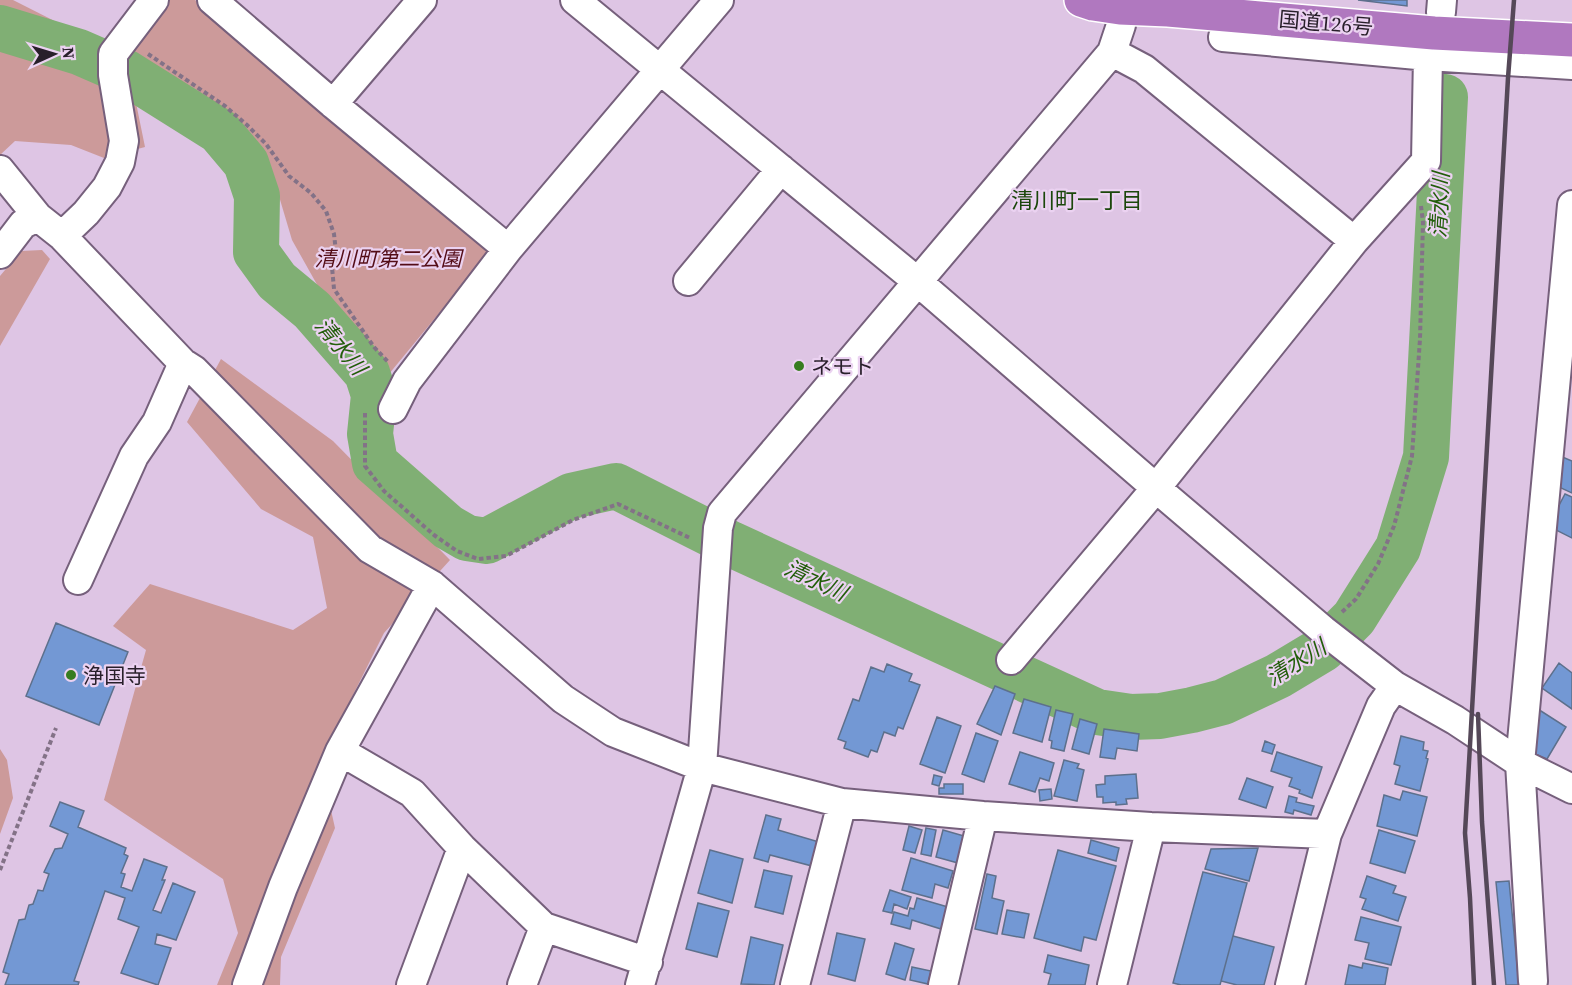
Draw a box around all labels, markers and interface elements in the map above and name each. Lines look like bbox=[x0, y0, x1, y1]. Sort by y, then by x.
street label: 国道126号 bbox=[1278, 4, 1374, 42]
north arrow bbox=[24, 24, 84, 84]
text: N bbox=[58, 46, 80, 60]
water label: 清水川 bbox=[1422, 169, 1456, 239]
district label: 清川町一丁目 bbox=[1011, 185, 1143, 215]
park label: 清川町第二公園 bbox=[315, 244, 464, 273]
water label: 清水川 bbox=[309, 311, 375, 383]
place label: ネモト bbox=[811, 352, 874, 381]
marker: ネモト bbox=[792, 359, 806, 373]
water label: 清水川 bbox=[780, 552, 854, 608]
water label: 清水川 bbox=[1260, 631, 1334, 692]
place label: 浄国寺 bbox=[83, 661, 146, 690]
marker: 浄国寺 bbox=[64, 668, 78, 682]

